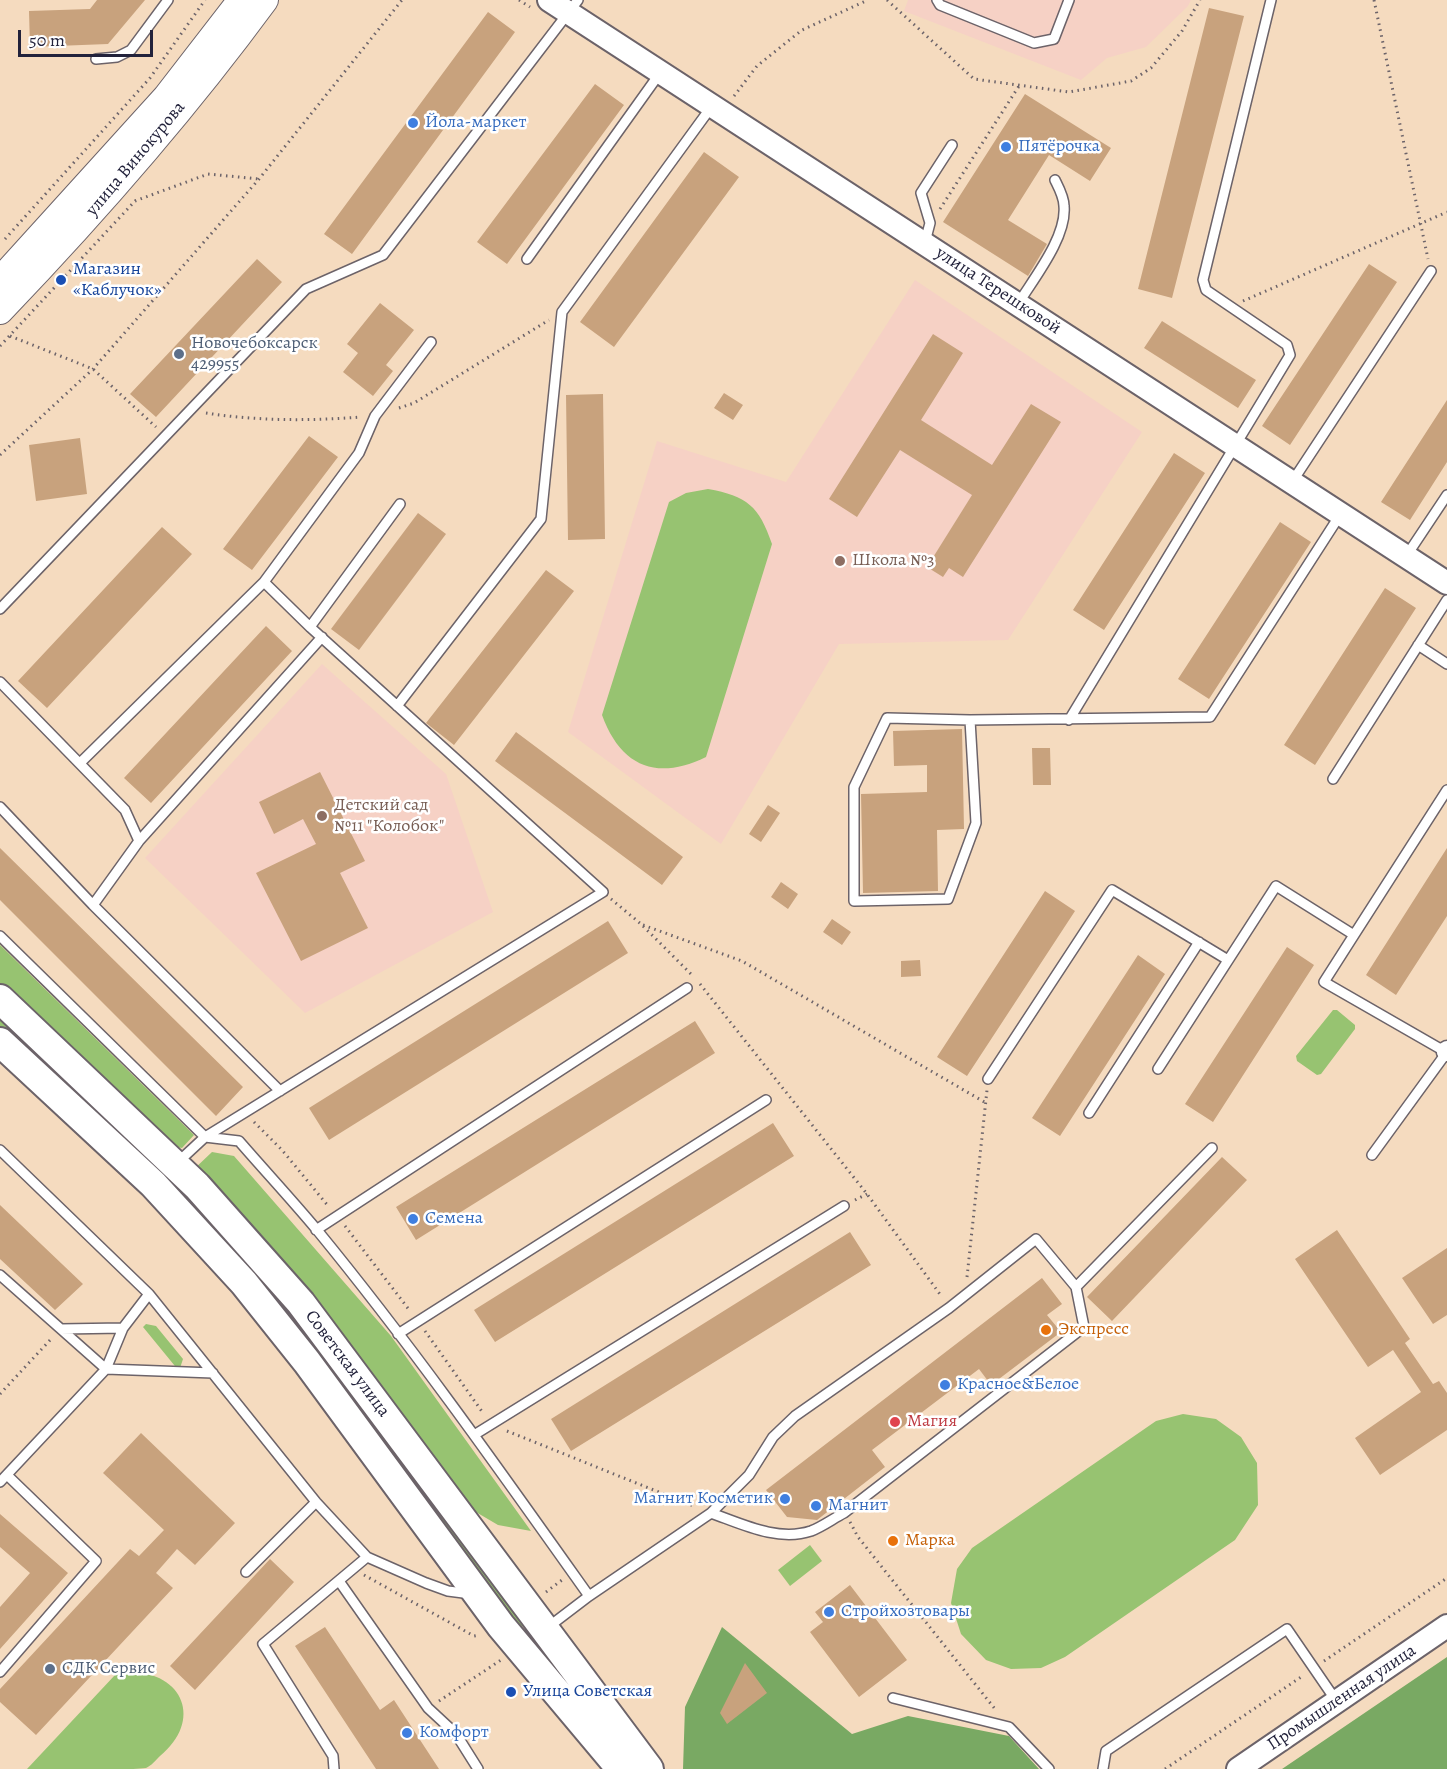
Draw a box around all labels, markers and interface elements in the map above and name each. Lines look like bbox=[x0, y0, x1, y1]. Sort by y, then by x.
scale bar bbox=[21, 18, 156, 56]
text: 50 m bbox=[29, 28, 65, 52]
street label: улица Винокурова bbox=[82, 97, 190, 221]
place label: Йола-маркет bbox=[425, 112, 526, 134]
marker: Йола-маркет bbox=[406, 116, 420, 130]
place label: Пятёрочка bbox=[1018, 136, 1100, 158]
marker: Пятёрочка bbox=[999, 140, 1013, 154]
street label: улица Терешковой bbox=[931, 242, 1065, 340]
place label: Магазин «Каблучок» bbox=[73, 259, 162, 302]
marker: Магазин «Каблучок» bbox=[54, 273, 68, 287]
place label: Новочебоксарск 429955 bbox=[191, 333, 318, 376]
marker: Новочебоксарск 429955 bbox=[172, 347, 186, 361]
place label: Школа №3 bbox=[852, 550, 935, 572]
marker: Школа №3 bbox=[833, 554, 847, 568]
place label: Детский сад №11 "Колобок" bbox=[334, 795, 444, 838]
marker: Детский сад №11 "Колобок" bbox=[315, 809, 329, 823]
place label: Семена bbox=[425, 1208, 483, 1230]
marker: Семена bbox=[406, 1212, 420, 1226]
street label: Советская улица bbox=[300, 1306, 394, 1422]
place label: Экспресс bbox=[1058, 1319, 1129, 1341]
marker: Экспресс bbox=[1039, 1323, 1053, 1337]
place label: Красное&Белое bbox=[957, 1374, 1079, 1396]
marker: Красное&Белое bbox=[938, 1378, 952, 1392]
place label: Магия bbox=[907, 1411, 957, 1433]
marker: Магия bbox=[888, 1415, 902, 1429]
place label: Магнит Косметик bbox=[634, 1488, 773, 1510]
marker: Магнит Косметик bbox=[778, 1492, 792, 1506]
place label: Магнит bbox=[828, 1495, 888, 1517]
marker: Магнит bbox=[809, 1499, 823, 1513]
place label: Марка bbox=[905, 1530, 955, 1552]
marker: Марка bbox=[886, 1534, 900, 1548]
place label: Стройхозтовары bbox=[841, 1601, 970, 1623]
marker: Стройхозтовары bbox=[822, 1605, 836, 1619]
street label: Промышленная улица bbox=[1264, 1640, 1420, 1756]
place label: СДК Сервис bbox=[62, 1658, 155, 1680]
marker: СДК Сервис bbox=[43, 1662, 57, 1676]
place label: Улица Советская bbox=[523, 1681, 652, 1703]
marker: Улица Советская bbox=[504, 1685, 518, 1699]
place label: Комфорт bbox=[419, 1722, 489, 1744]
marker: Комфорт bbox=[400, 1726, 414, 1740]

